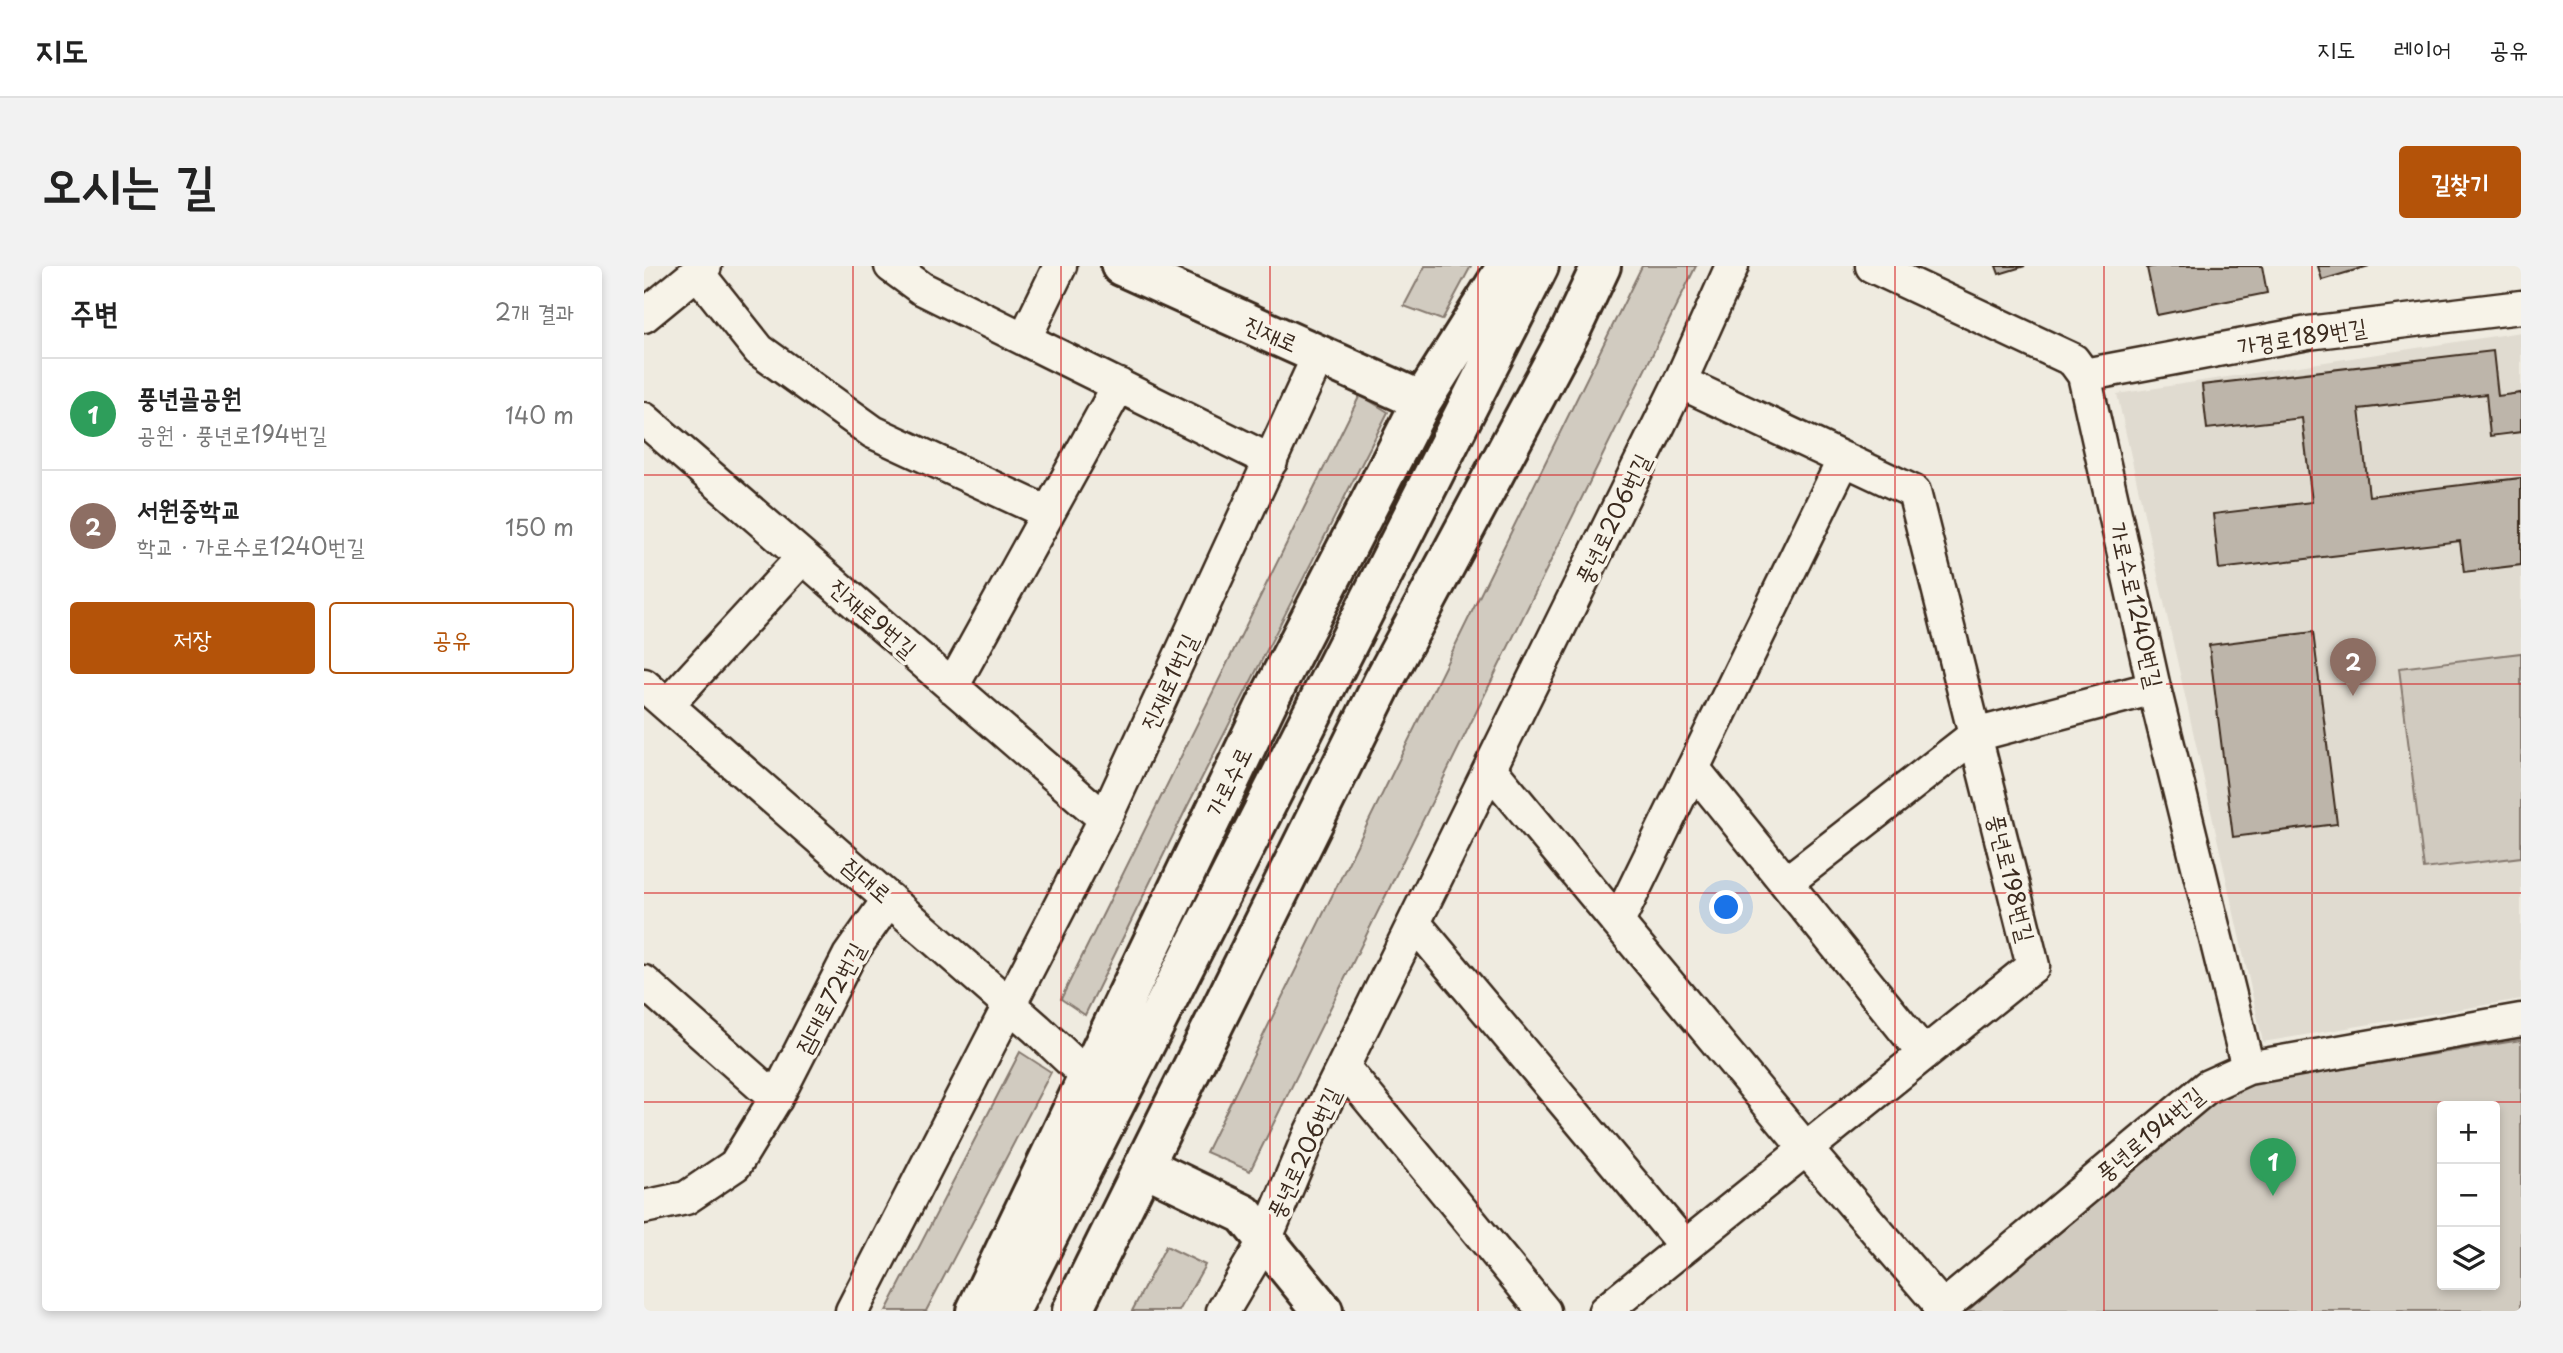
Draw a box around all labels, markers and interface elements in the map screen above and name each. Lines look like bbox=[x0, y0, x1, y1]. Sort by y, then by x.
text: 지도 bbox=[35, 23, 88, 73]
text: 지도 bbox=[2317, 30, 2355, 66]
text: 레이어 bbox=[2393, 30, 2451, 66]
text: 공유 bbox=[2489, 30, 2528, 66]
text: 오시는 길 bbox=[42, 145, 215, 219]
button: 길찾기 bbox=[2399, 146, 2521, 218]
text: 주변 bbox=[70, 289, 118, 334]
text: 2개 결과 bbox=[495, 294, 574, 329]
street label: 진재로 bbox=[1239, 305, 1304, 360]
street label: 가경로189번길 bbox=[2235, 308, 2369, 363]
text: 풍년골공원 bbox=[137, 377, 242, 416]
text: 1 bbox=[88, 397, 99, 432]
text: 140 m bbox=[505, 397, 574, 432]
text: 공원 · 풍년로194번길 bbox=[137, 416, 327, 451]
street label: 풍년로206번길 bbox=[1565, 447, 1658, 590]
text: 서원중학교 bbox=[137, 489, 242, 528]
text: 2 bbox=[85, 509, 101, 544]
text: 150 m bbox=[505, 509, 574, 544]
street label: 가로수로1240번길 bbox=[2101, 518, 2174, 691]
text: 학교 · 가로수로1240번길 bbox=[137, 528, 365, 563]
street label: 진재로9번길 bbox=[823, 569, 925, 665]
button: 저장 bbox=[70, 602, 315, 674]
button: 공유 bbox=[329, 602, 574, 674]
street label: 진재로1번길 bbox=[1130, 627, 1205, 735]
pin: 2 bbox=[2330, 638, 2376, 696]
street label: 가로수로 bbox=[1196, 740, 1260, 822]
street label: 풍년로198번길 bbox=[1980, 810, 2045, 945]
street label: 짐대로 bbox=[836, 847, 900, 910]
your location bbox=[1709, 890, 1743, 924]
street label: 짐대로72번길 bbox=[785, 935, 873, 1059]
street label: 풍년로194번길 bbox=[2087, 1077, 2211, 1189]
street label: 풍년로206번길 bbox=[1257, 1081, 1348, 1224]
map controls bbox=[2437, 1101, 2500, 1290]
button: + bbox=[2437, 1101, 2500, 1164]
pin: 1 bbox=[2250, 1138, 2296, 1196]
button: − bbox=[2437, 1164, 2500, 1227]
button: layers bbox=[2437, 1227, 2500, 1290]

